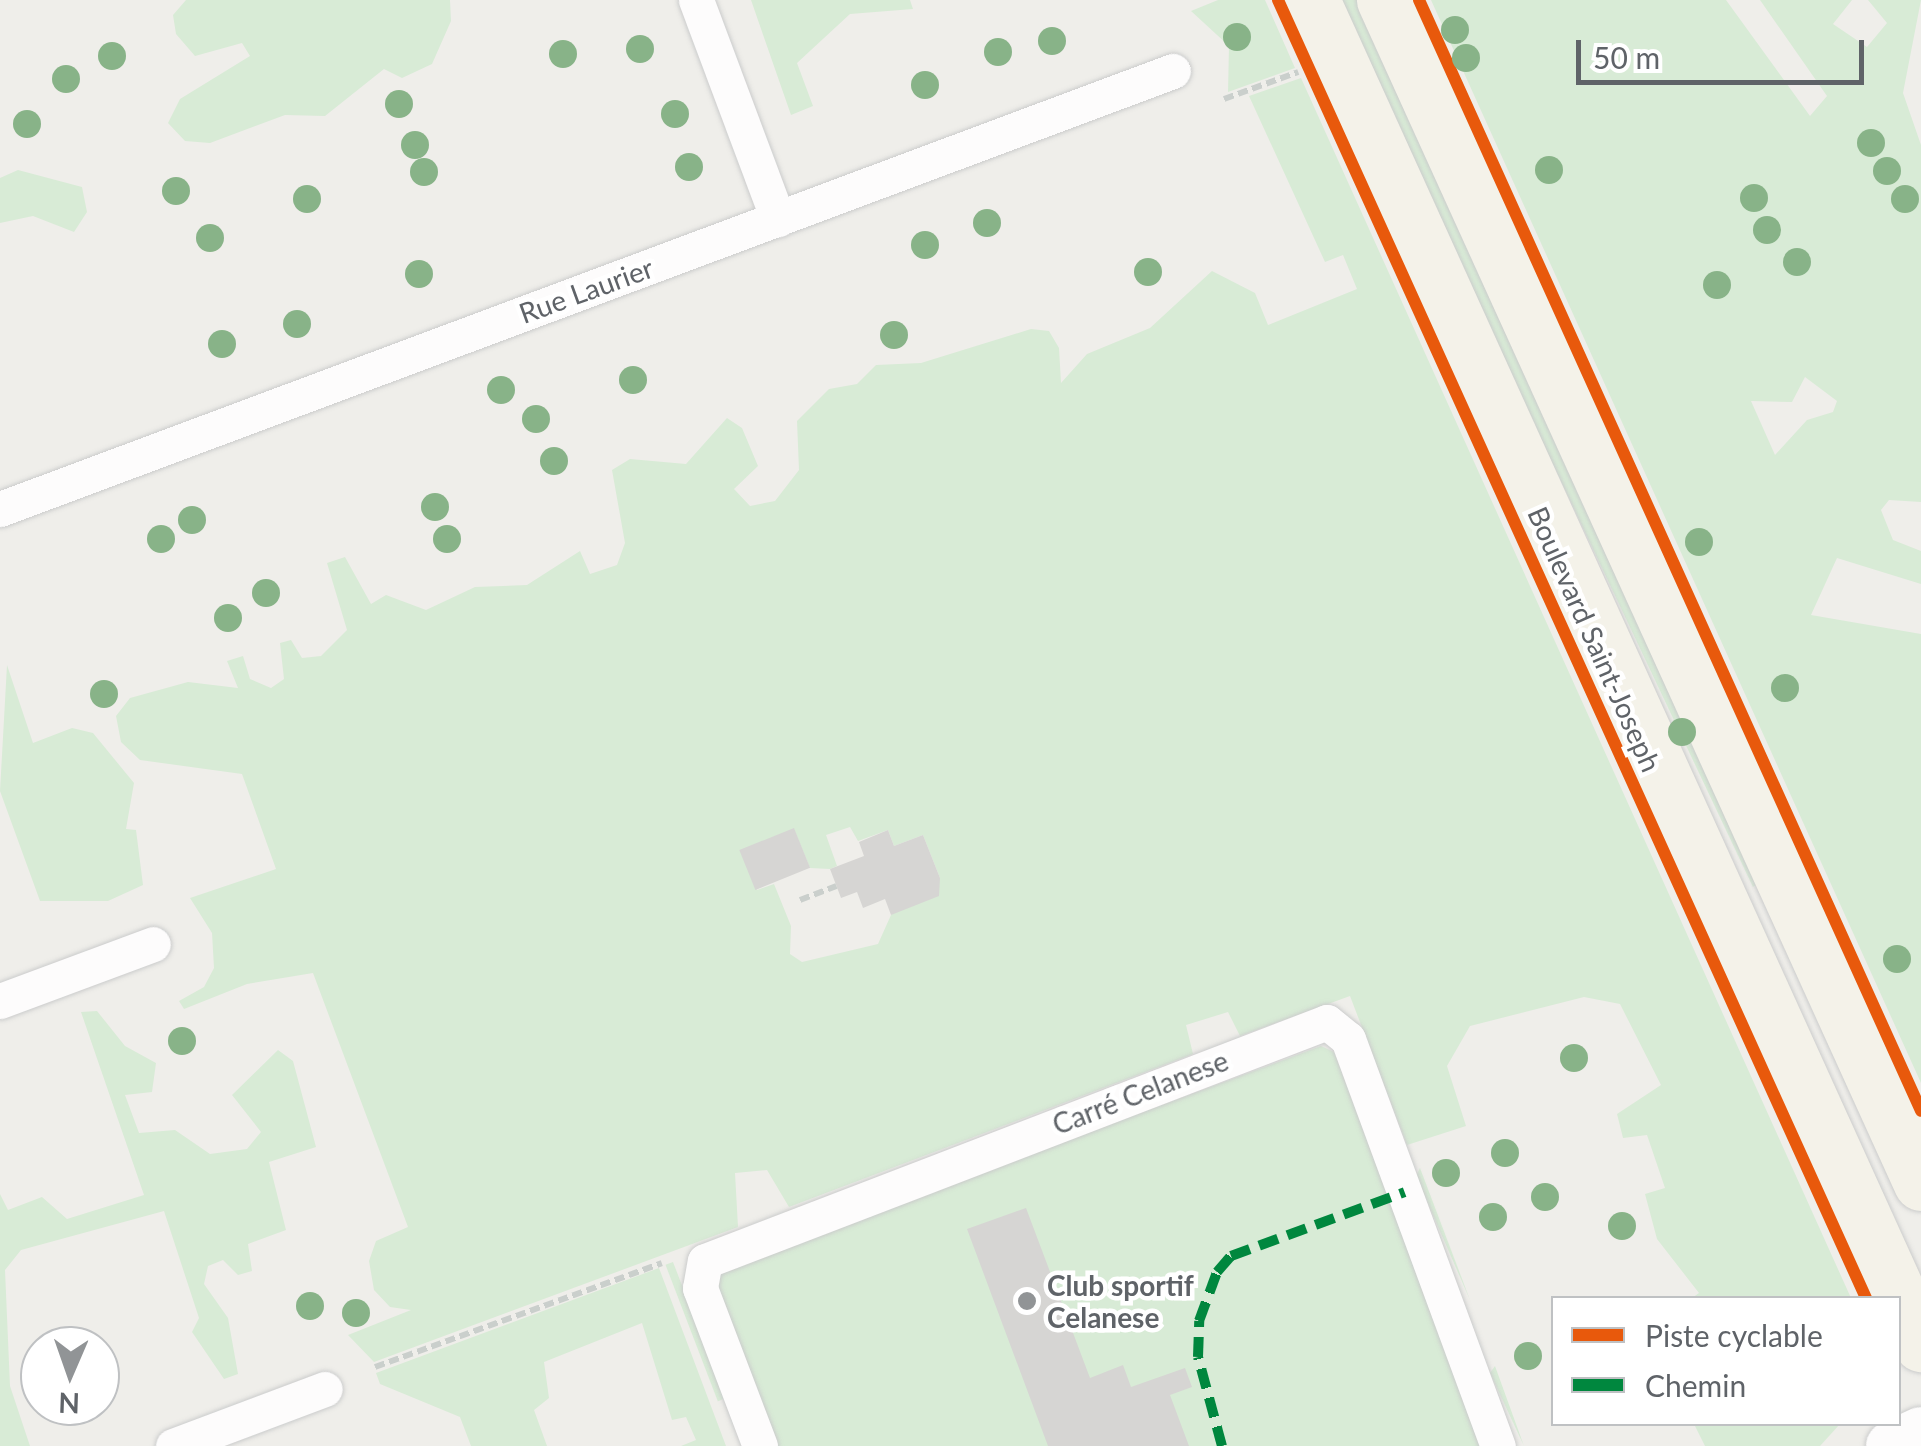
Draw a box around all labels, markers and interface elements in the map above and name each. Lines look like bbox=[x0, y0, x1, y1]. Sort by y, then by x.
scale bar bbox=[1581, 20, 1868, 82]
text: 50 m bbox=[1593, 39, 1660, 75]
street label: Rue Laurier bbox=[514, 250, 658, 330]
street label: Boulevard Saint-Joseph bbox=[1521, 501, 1669, 777]
street label: Carré Celanese bbox=[1047, 1043, 1233, 1141]
place label: Club sportif Celanese bbox=[1047, 1268, 1194, 1334]
marker: Club sportif Celanese bbox=[1016, 1290, 1038, 1312]
legend bbox=[1551, 1296, 1901, 1426]
text: Piste cyclable bbox=[1645, 1317, 1823, 1353]
north arrow bbox=[20, 1326, 120, 1426]
text: Chemin bbox=[1645, 1367, 1746, 1403]
text: N bbox=[58, 1387, 80, 1421]

